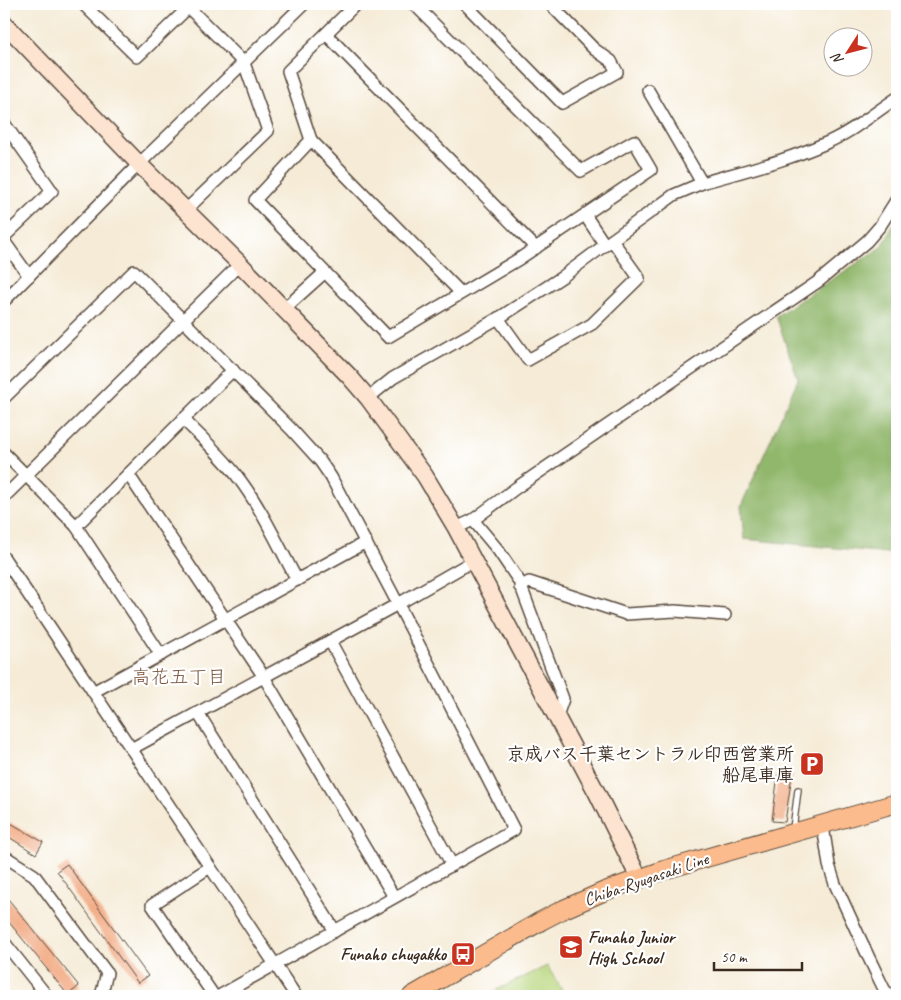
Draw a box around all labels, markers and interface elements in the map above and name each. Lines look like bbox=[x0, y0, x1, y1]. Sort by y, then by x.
north arrow bbox=[824, 28, 874, 78]
text: N bbox=[827, 49, 847, 68]
district label: 高花五丁目 bbox=[131, 665, 227, 689]
place label: 京成バス千葉セントラル印西営業所 船尾車庫 bbox=[507, 743, 794, 786]
parking icon: 京成バス千葉セントラル印西営業所 船尾車庫 bbox=[799, 751, 825, 777]
street label: Chiba-Ryugasaki Line bbox=[581, 847, 712, 911]
place label: Funaho Junior High School bbox=[588, 926, 677, 969]
school or university icon: Funaho Junior High School bbox=[558, 934, 584, 960]
scale bar bbox=[714, 940, 801, 972]
bus stop icon: Funaho chugakko bbox=[450, 941, 476, 967]
place label: Funaho chugakko bbox=[340, 943, 447, 965]
text: 50 m bbox=[721, 948, 748, 967]

